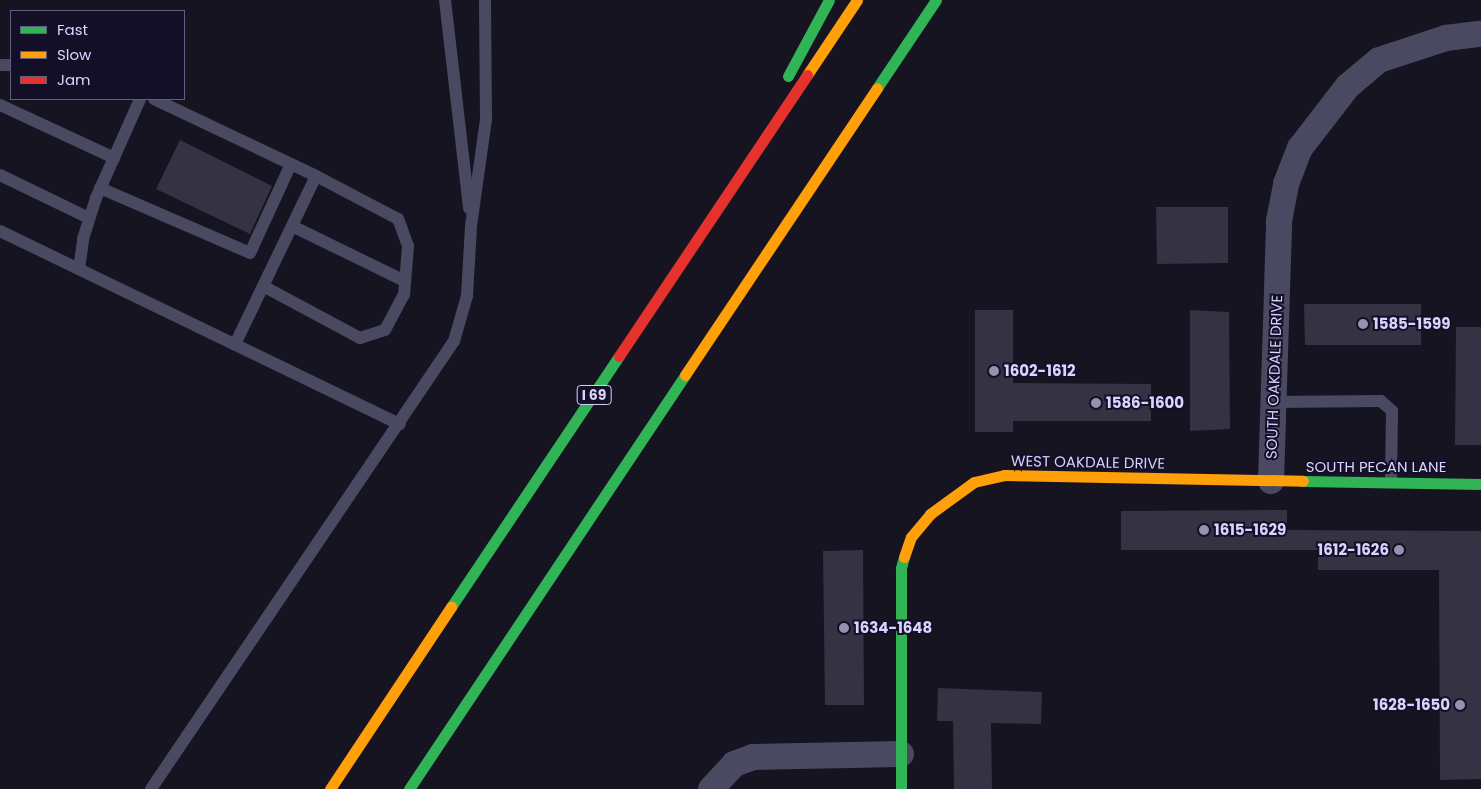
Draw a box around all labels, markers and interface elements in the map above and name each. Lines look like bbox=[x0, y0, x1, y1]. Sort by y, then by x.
legend bbox=[10, 10, 185, 100]
text: Fast bbox=[57, 19, 88, 40]
text: Slow bbox=[57, 44, 91, 65]
text: Jam bbox=[57, 69, 91, 90]
street label: SOUTH OAKDALE DRIVE bbox=[1262, 295, 1286, 459]
place label: 1585-1599 bbox=[1373, 315, 1450, 333]
marker: 1585-1599 bbox=[1357, 318, 1369, 330]
place label: 1602-1612 bbox=[1004, 362, 1076, 380]
marker: 1602-1612 bbox=[988, 365, 1000, 377]
road number: I 69 bbox=[576, 384, 612, 406]
place label: 1586-1600 bbox=[1106, 394, 1184, 412]
marker: 1586-1600 bbox=[1090, 397, 1102, 409]
street label: WEST OAKDALE DRIVE bbox=[1011, 452, 1165, 472]
street label: SOUTH PECAN LANE bbox=[1306, 458, 1446, 476]
place label: 1615-1629 bbox=[1214, 521, 1286, 539]
marker: 1615-1629 bbox=[1198, 524, 1210, 536]
place label: 1612-1626 bbox=[1318, 541, 1389, 559]
marker: 1612-1626 bbox=[1393, 544, 1405, 556]
place label: 1634-1648 bbox=[854, 619, 932, 637]
marker: 1634-1648 bbox=[838, 622, 850, 634]
place label: 1628-1650 bbox=[1373, 696, 1450, 714]
marker: 1628-1650 bbox=[1454, 699, 1466, 711]

